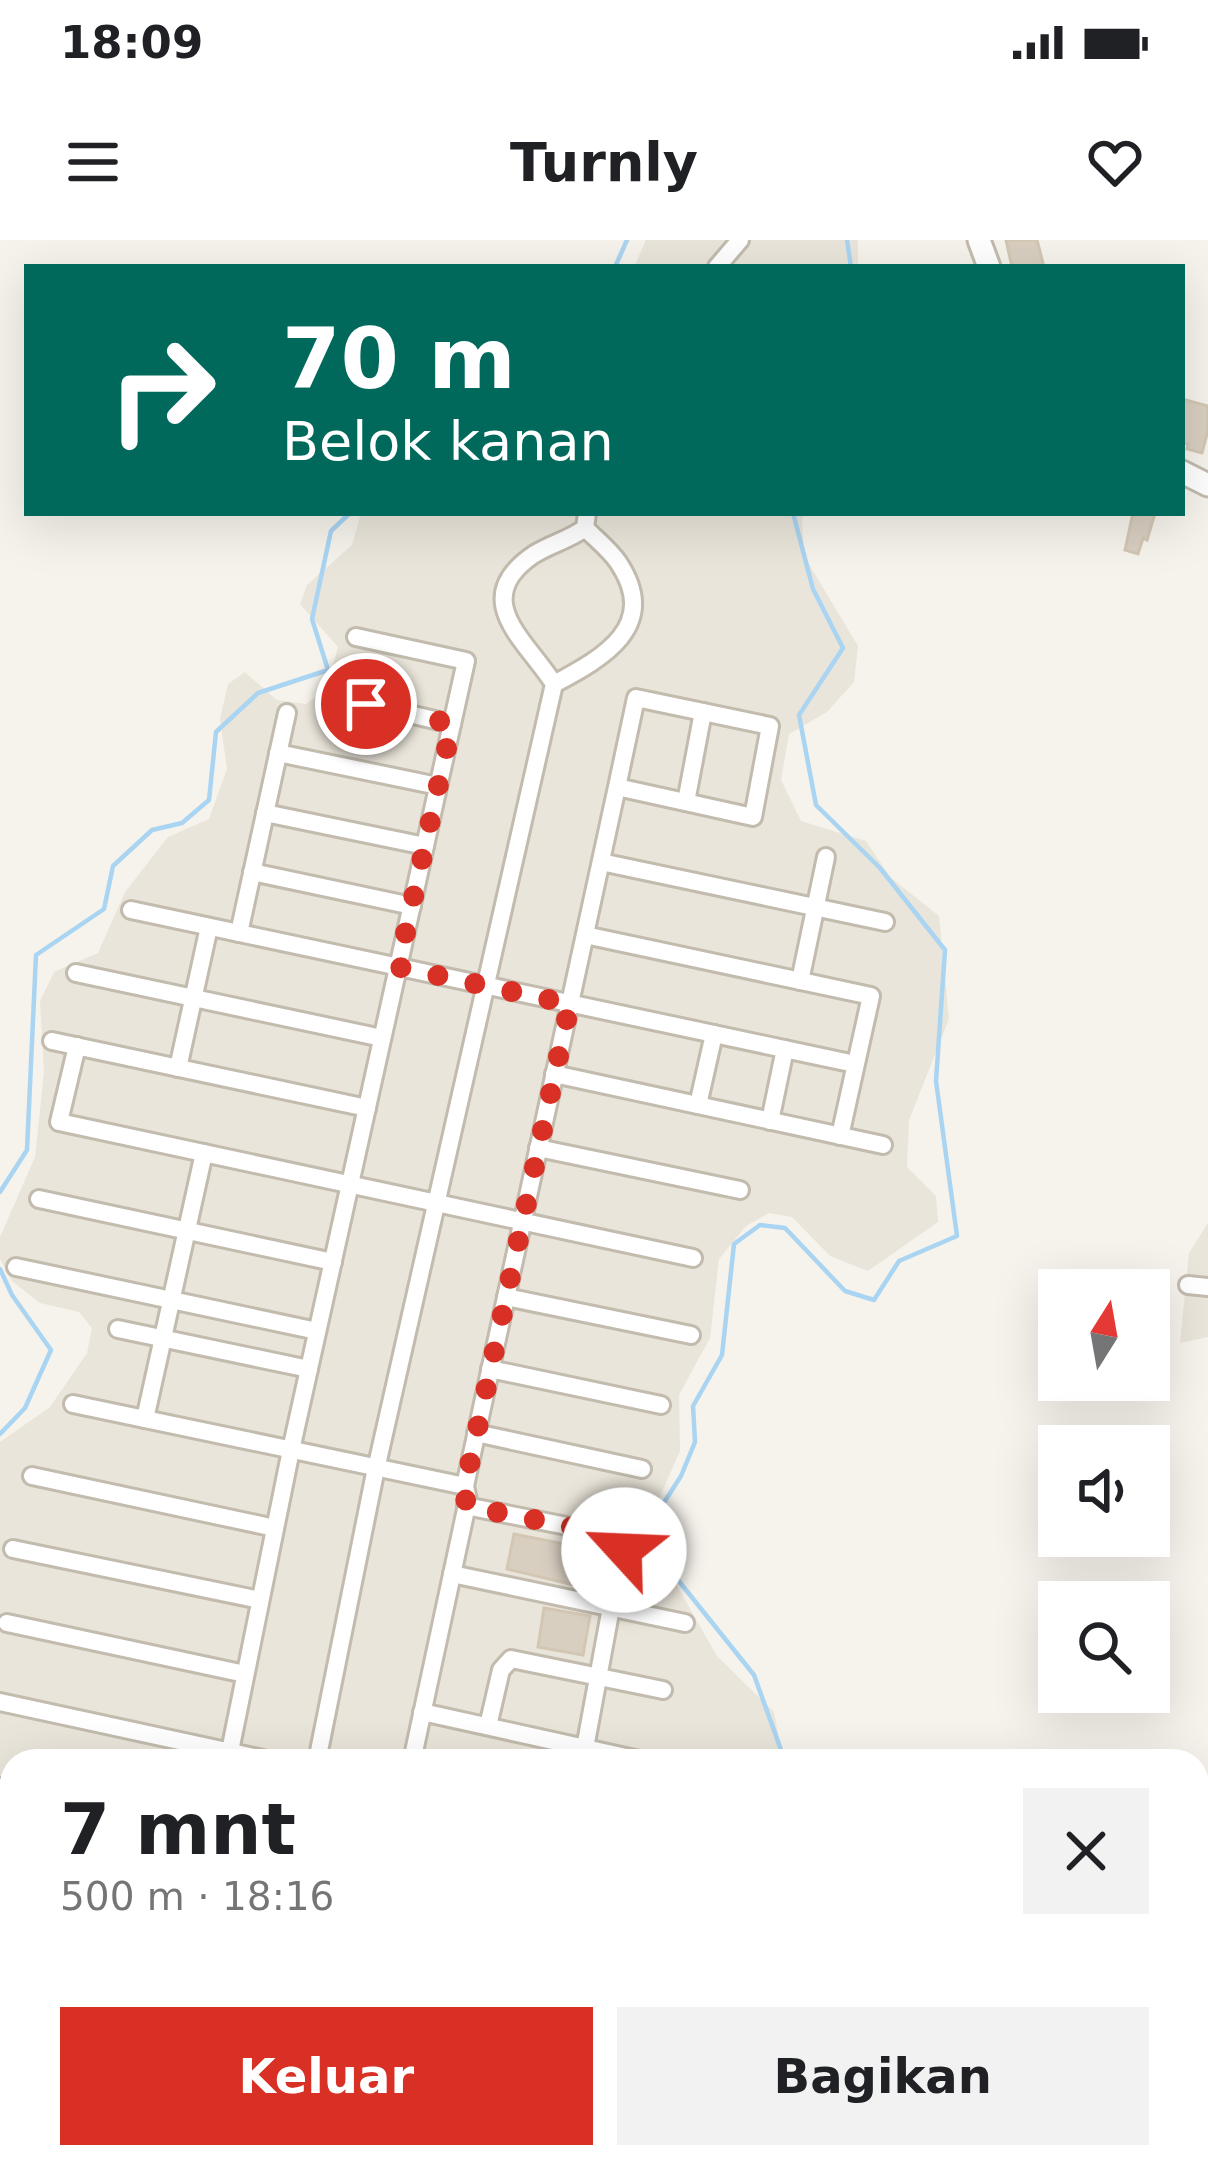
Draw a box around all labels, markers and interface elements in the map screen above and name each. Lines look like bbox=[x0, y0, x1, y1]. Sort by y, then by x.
text: 18:09 bbox=[60, 16, 203, 69]
icon: menu bbox=[60, 129, 126, 195]
icon: heart bbox=[1082, 129, 1148, 195]
text: Turnly bbox=[510, 131, 698, 194]
text: 70 m bbox=[282, 310, 516, 408]
icon: right bbox=[84, 312, 240, 468]
text: Belok kanan bbox=[282, 410, 614, 473]
pin bbox=[315, 653, 417, 755]
icon: arrive bbox=[333, 671, 399, 737]
north arrow bbox=[1038, 1269, 1170, 1401]
map controls bbox=[1038, 1269, 1170, 1713]
button: sound bbox=[1038, 1425, 1170, 1557]
position arrow bbox=[561, 1487, 687, 1613]
button: search bbox=[1038, 1581, 1170, 1713]
text: 7 mnt bbox=[60, 1787, 296, 1871]
button: close bbox=[1023, 1788, 1149, 1914]
text: 500 m · 18:16 bbox=[60, 1874, 334, 1919]
button: Keluar bbox=[60, 2007, 593, 2145]
button: Bagikan bbox=[617, 2007, 1149, 2145]

